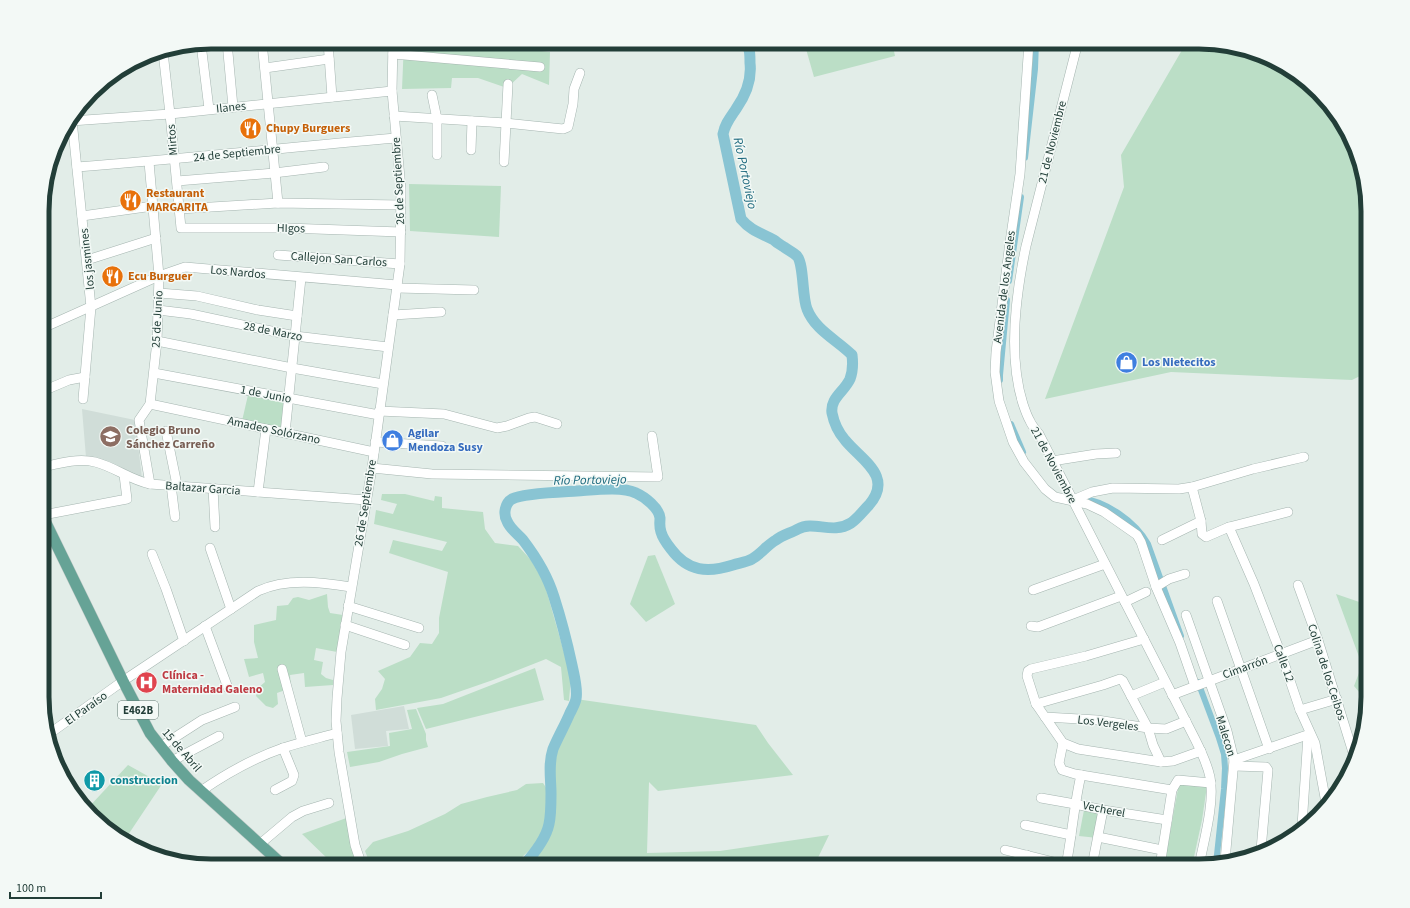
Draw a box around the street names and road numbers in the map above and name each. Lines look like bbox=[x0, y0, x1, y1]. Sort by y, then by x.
street label: Ilanes bbox=[215, 97, 247, 118]
street label: 21 de Noviembre bbox=[1034, 99, 1071, 185]
street label: Mirtos bbox=[163, 124, 182, 156]
street label: 26 de Septiembre bbox=[388, 137, 409, 225]
street label: 24 de Septiembre bbox=[193, 140, 282, 167]
street label: HIgos bbox=[277, 220, 305, 237]
street label: los jasmines bbox=[76, 228, 99, 290]
street label: Avenida de los Angeles bbox=[989, 230, 1020, 344]
street label: Callejon San Carlos bbox=[290, 248, 388, 271]
street label: Los Nardos bbox=[210, 262, 266, 283]
street label: 25 de Junio bbox=[148, 290, 167, 348]
street label: 28 de Marzo bbox=[242, 317, 304, 346]
street label: 1 de Junio bbox=[239, 381, 293, 408]
street label: Amadeo Solórzano bbox=[226, 412, 322, 449]
street label: 21 de Noviembre bbox=[1026, 424, 1081, 507]
street label: 26 de Septiembre bbox=[350, 458, 381, 548]
street label: Baltazar Garcia bbox=[165, 477, 241, 500]
street label: Colina de los Ceibos bbox=[1303, 622, 1350, 722]
street label: Calle 12 bbox=[1269, 642, 1298, 685]
street label: Cimarrón bbox=[1220, 651, 1270, 684]
street label: El Paraíso bbox=[62, 688, 111, 729]
road number: E462B bbox=[118, 701, 158, 719]
street label: Los Vergeles bbox=[1076, 711, 1139, 736]
street label: Malecon bbox=[1211, 714, 1240, 759]
street label: 15 de Abril bbox=[158, 725, 205, 776]
street label: Vecherel bbox=[1081, 797, 1127, 822]

